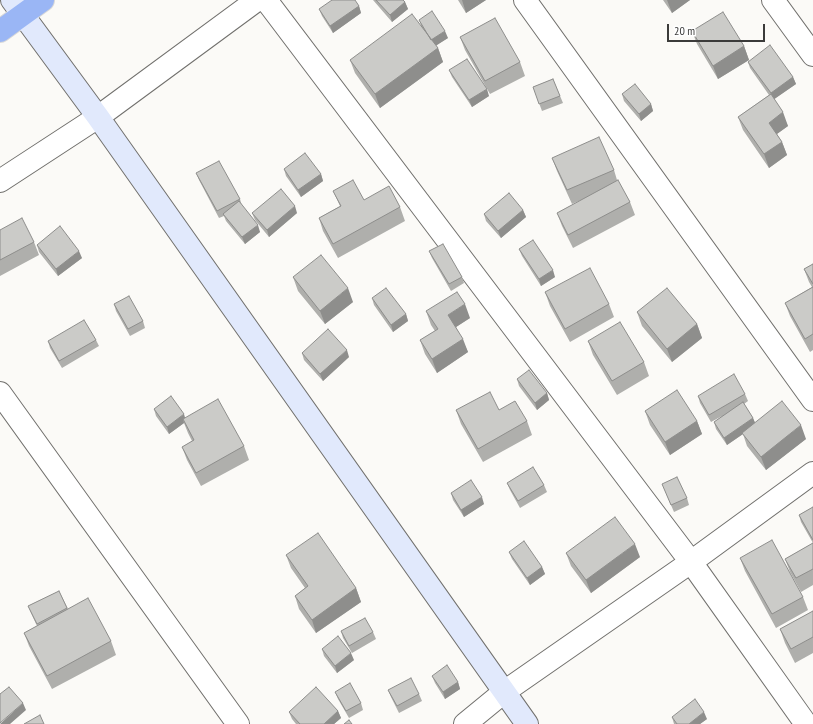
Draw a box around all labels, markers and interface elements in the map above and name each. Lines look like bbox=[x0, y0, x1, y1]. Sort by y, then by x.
scale bar bbox=[669, 16, 767, 42]
text: 20 m bbox=[674, 23, 695, 38]

